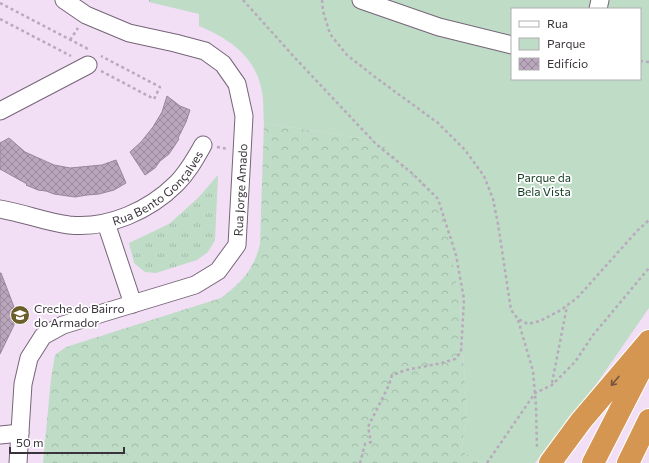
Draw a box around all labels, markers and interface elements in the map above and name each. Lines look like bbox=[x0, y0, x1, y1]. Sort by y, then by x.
legend bbox=[511, 8, 641, 80]
text: Rua bbox=[547, 16, 568, 30]
text: Parque bbox=[547, 36, 585, 50]
text: Edifício bbox=[547, 56, 588, 70]
street label: Rua Jorge Amado bbox=[230, 143, 249, 237]
street label: Rua Bento Gonçalves bbox=[110, 148, 205, 228]
park label: Parque da Bela Vista bbox=[517, 170, 571, 198]
place label: Creche do Bairro do Armador bbox=[34, 301, 125, 329]
school or university icon: Creche do Bairro do Armador bbox=[9, 304, 31, 326]
one-way arrow bbox=[610, 376, 619, 387]
scale bar bbox=[10, 429, 124, 455]
text: 50 m bbox=[16, 435, 44, 449]

